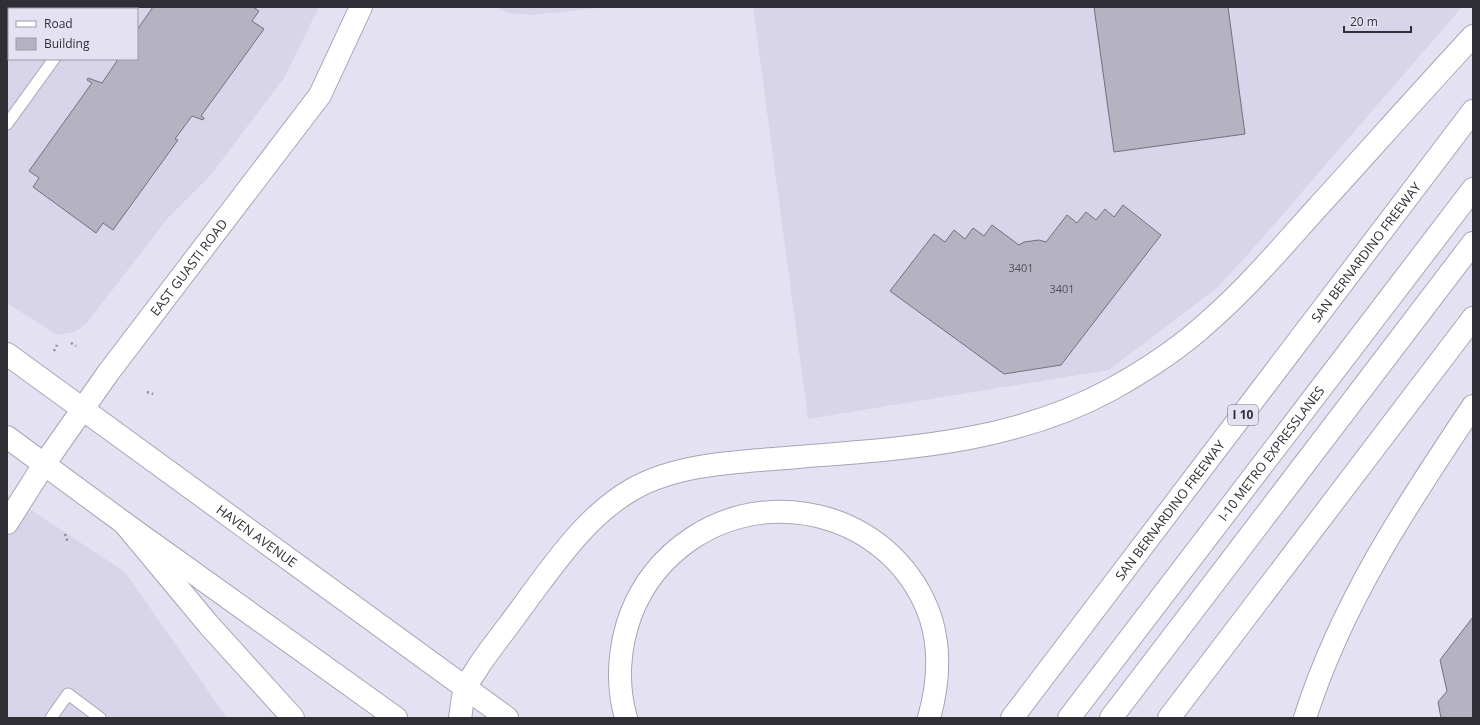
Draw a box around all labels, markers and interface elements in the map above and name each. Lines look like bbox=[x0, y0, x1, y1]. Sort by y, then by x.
legend bbox=[8, 8, 138, 60]
scale bar bbox=[1344, 8, 1411, 34]
text: 20 m bbox=[1350, 13, 1378, 30]
text: Road bbox=[44, 15, 73, 32]
text: Building bbox=[44, 35, 90, 52]
street label: SAN BERNARDINO FREEWAY bbox=[1307, 178, 1425, 326]
street label: EAST GUASTI ROAD bbox=[146, 215, 232, 319]
house number: 3401 bbox=[1008, 260, 1034, 275]
house number: 3401 bbox=[1049, 281, 1075, 296]
street label: I-10 METRO EXPRESSLANES bbox=[1214, 382, 1328, 524]
road number: I 10 bbox=[1228, 405, 1258, 425]
street label: SAN BERNARDINO FREEWAY bbox=[1111, 436, 1229, 584]
street label: HAVEN AVENUE bbox=[213, 500, 301, 571]

